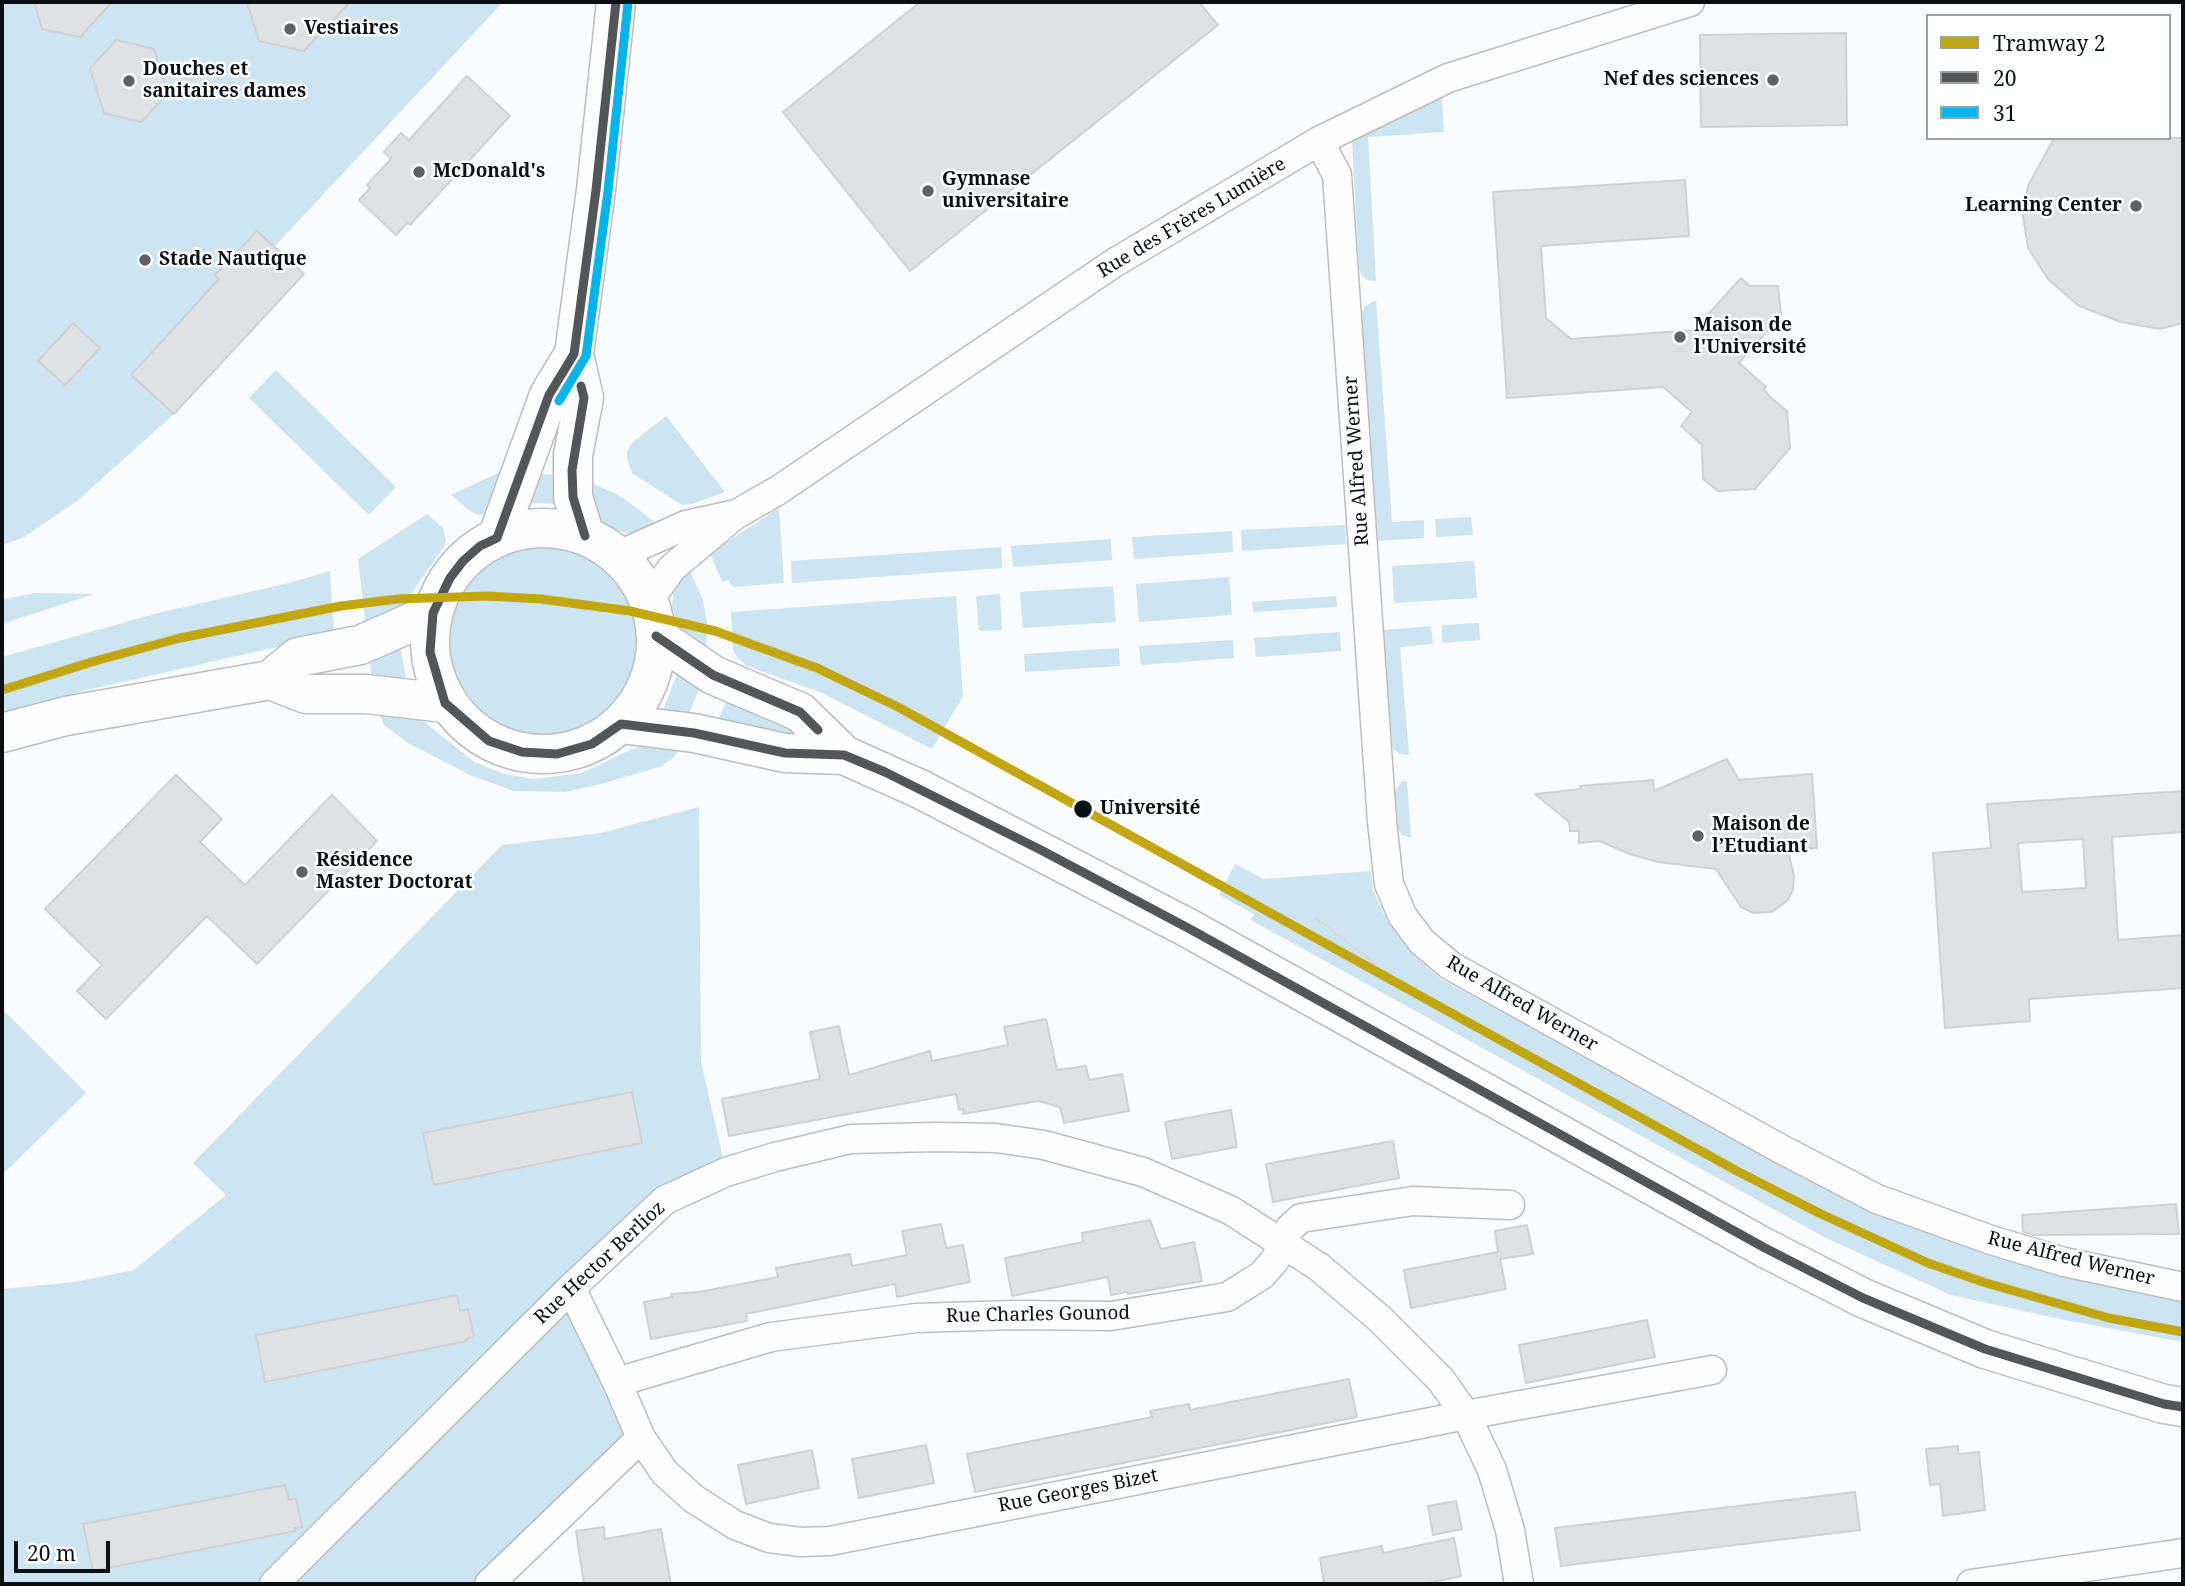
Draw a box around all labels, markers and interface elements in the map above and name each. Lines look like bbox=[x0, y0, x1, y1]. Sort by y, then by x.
legend bbox=[1926, 14, 2171, 140]
place label: Vestiaires bbox=[304, 18, 399, 40]
marker: Vestiaires bbox=[282, 21, 298, 37]
text: Tramway 2 bbox=[1993, 29, 2106, 57]
place label: Douches et sanitaires dames bbox=[143, 59, 306, 103]
text: 20 bbox=[1993, 64, 2016, 92]
place label: Nef des sciences bbox=[1604, 69, 1759, 91]
marker: Nef des sciences bbox=[1765, 72, 1781, 88]
marker: Douches et sanitaires dames bbox=[121, 73, 137, 89]
text: 31 bbox=[1993, 99, 2016, 127]
street label: Rue des Frères Lumière bbox=[1094, 153, 1290, 283]
place label: McDonald's bbox=[433, 161, 545, 183]
marker: McDonald's bbox=[411, 164, 427, 180]
place label: Gymnase universitaire bbox=[942, 169, 1069, 213]
marker: Gymnase universitaire bbox=[920, 183, 936, 199]
place label: Learning Center bbox=[1965, 195, 2122, 217]
marker: Learning Center bbox=[2128, 198, 2144, 214]
place label: Stade Nautique bbox=[159, 249, 307, 271]
marker: Stade Nautique bbox=[137, 252, 153, 268]
place label: Maison de l'Université bbox=[1694, 315, 1806, 359]
marker: Maison de l'Université bbox=[1672, 329, 1688, 345]
street label: Rue Alfred Werner bbox=[1340, 375, 1374, 547]
marker: Université bbox=[1072, 798, 1094, 820]
place label: Université bbox=[1100, 798, 1200, 820]
place label: Maison de l’Etudiant bbox=[1712, 814, 1810, 858]
marker: Maison de l’Etudiant bbox=[1690, 828, 1706, 844]
place label: Résidence Master Doctorat bbox=[316, 850, 472, 894]
marker: Résidence Master Doctorat bbox=[294, 864, 310, 880]
street label: Rue Alfred Werner bbox=[1442, 951, 1602, 1057]
street label: Rue Hector Berlioz bbox=[530, 1197, 670, 1329]
street label: Rue Alfred Werner bbox=[1985, 1227, 2157, 1291]
street label: Rue Charles Gounod bbox=[946, 1302, 1130, 1328]
street label: Rue Georges Bizet bbox=[996, 1464, 1160, 1518]
scale bar bbox=[18, 1526, 114, 1570]
text: 20 m bbox=[27, 1539, 76, 1567]

